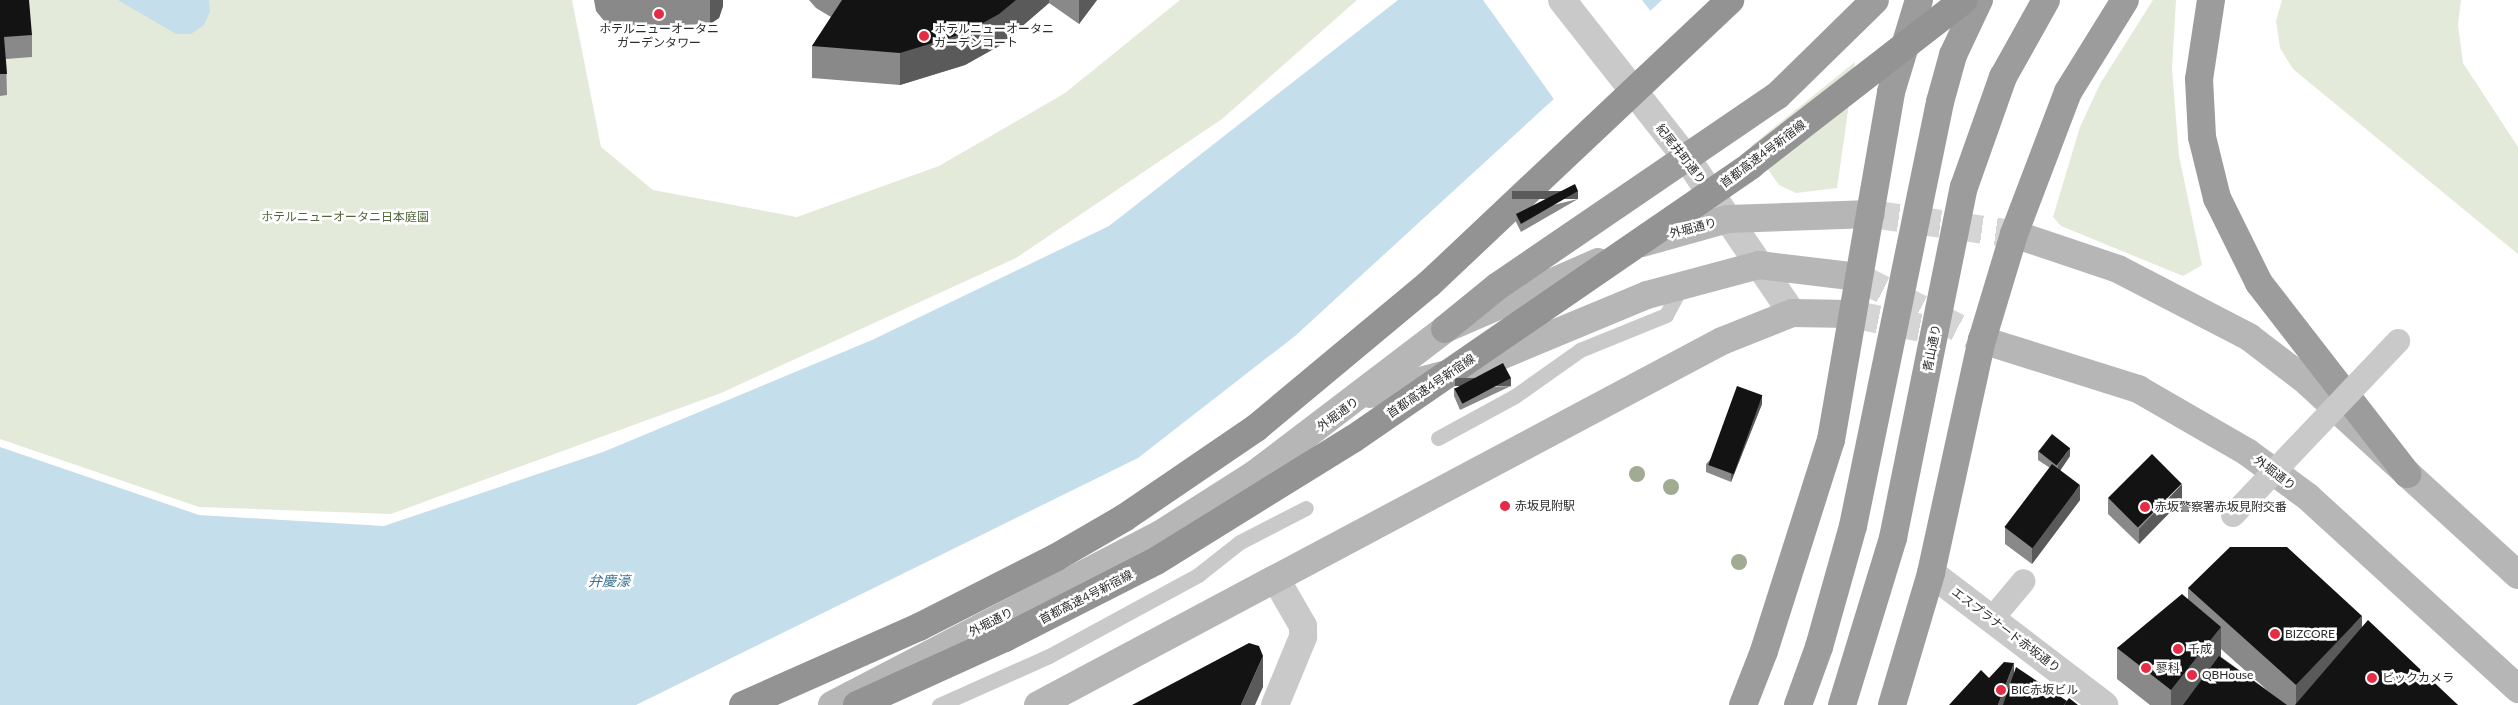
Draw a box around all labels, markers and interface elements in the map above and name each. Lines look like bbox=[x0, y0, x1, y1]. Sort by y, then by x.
marker: ホテルニューオータニ ガーデンタワー bbox=[653, 8, 665, 20]
place label: ホテルニューオータニ ガーデンタワー bbox=[599, 22, 719, 50]
place label: ホテルニューオータニ ガーデンコート bbox=[934, 22, 1054, 50]
marker: ホテルニューオータニ ガーデンコート bbox=[918, 30, 930, 42]
street label: 首都高速4号新宿線 bbox=[1718, 117, 1808, 191]
street label: 紀尾井町通り bbox=[1653, 121, 1709, 187]
park label: ホテルニューオータニ日本庭園 bbox=[261, 210, 429, 224]
street label: 外堀通り bbox=[1668, 215, 1718, 241]
street label: 青山通り bbox=[1920, 323, 1944, 373]
street label: 首都高速4号新宿線 bbox=[1384, 351, 1478, 421]
street label: 外堀通り bbox=[1314, 394, 1362, 434]
street label: 外堀通り bbox=[2251, 453, 2299, 493]
place label: 赤坂見附駅 bbox=[1515, 499, 1575, 513]
marker: 赤坂見附駅 bbox=[1499, 500, 1511, 512]
place label: 赤坂警察署赤坂見附交番 bbox=[2155, 500, 2287, 514]
marker: 赤坂警察署赤坂見附交番 bbox=[2139, 501, 2151, 513]
street label: 首都高速4号新宿線 bbox=[1037, 567, 1135, 627]
water label: 弁慶濠 bbox=[588, 573, 630, 589]
street label: エスプラナード赤坂通り bbox=[1949, 585, 2063, 675]
street label: 外堀通り bbox=[966, 605, 1016, 639]
place label: BIZCORE bbox=[2285, 627, 2335, 641]
marker: BIZCORE bbox=[2269, 628, 2281, 640]
place label: 千成 bbox=[2188, 642, 2212, 656]
marker: 千成 bbox=[2172, 643, 2184, 655]
place label: 蓼科 bbox=[2156, 661, 2180, 675]
marker: 蓼科 bbox=[2140, 662, 2152, 674]
place label: QBHouse bbox=[2202, 668, 2253, 682]
marker: QBHouse bbox=[2186, 669, 2198, 681]
place label: ビックカメラ bbox=[2382, 671, 2454, 685]
marker: ビックカメラ bbox=[2366, 672, 2378, 684]
place label: BIC赤坂ビル bbox=[2011, 683, 2078, 697]
marker: BIC赤坂ビル bbox=[1995, 684, 2007, 696]

